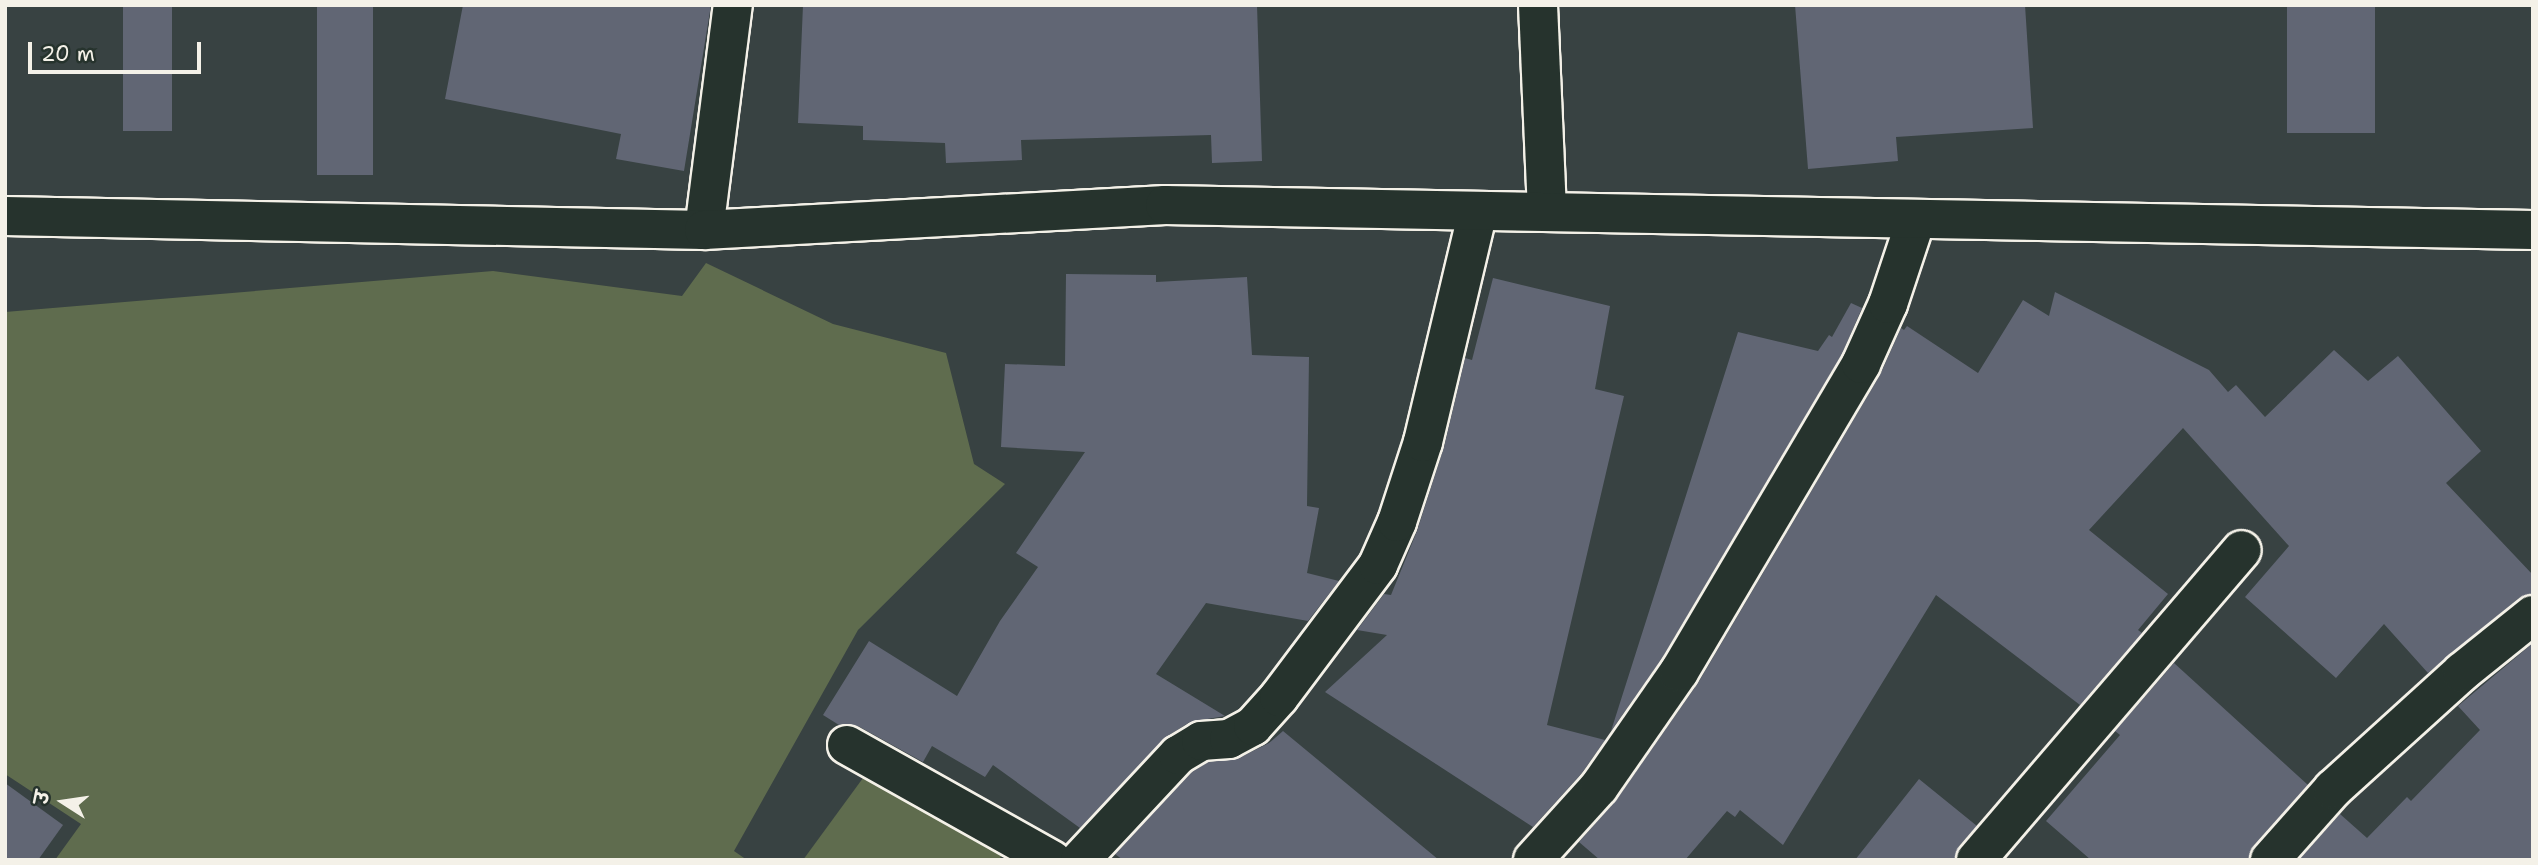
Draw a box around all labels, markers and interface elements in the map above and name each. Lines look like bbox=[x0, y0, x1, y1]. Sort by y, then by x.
scale bar bbox=[32, 28, 205, 72]
text: 20 m bbox=[41, 40, 95, 68]
north arrow bbox=[28, 767, 98, 837]
text: उ bbox=[28, 789, 56, 806]

